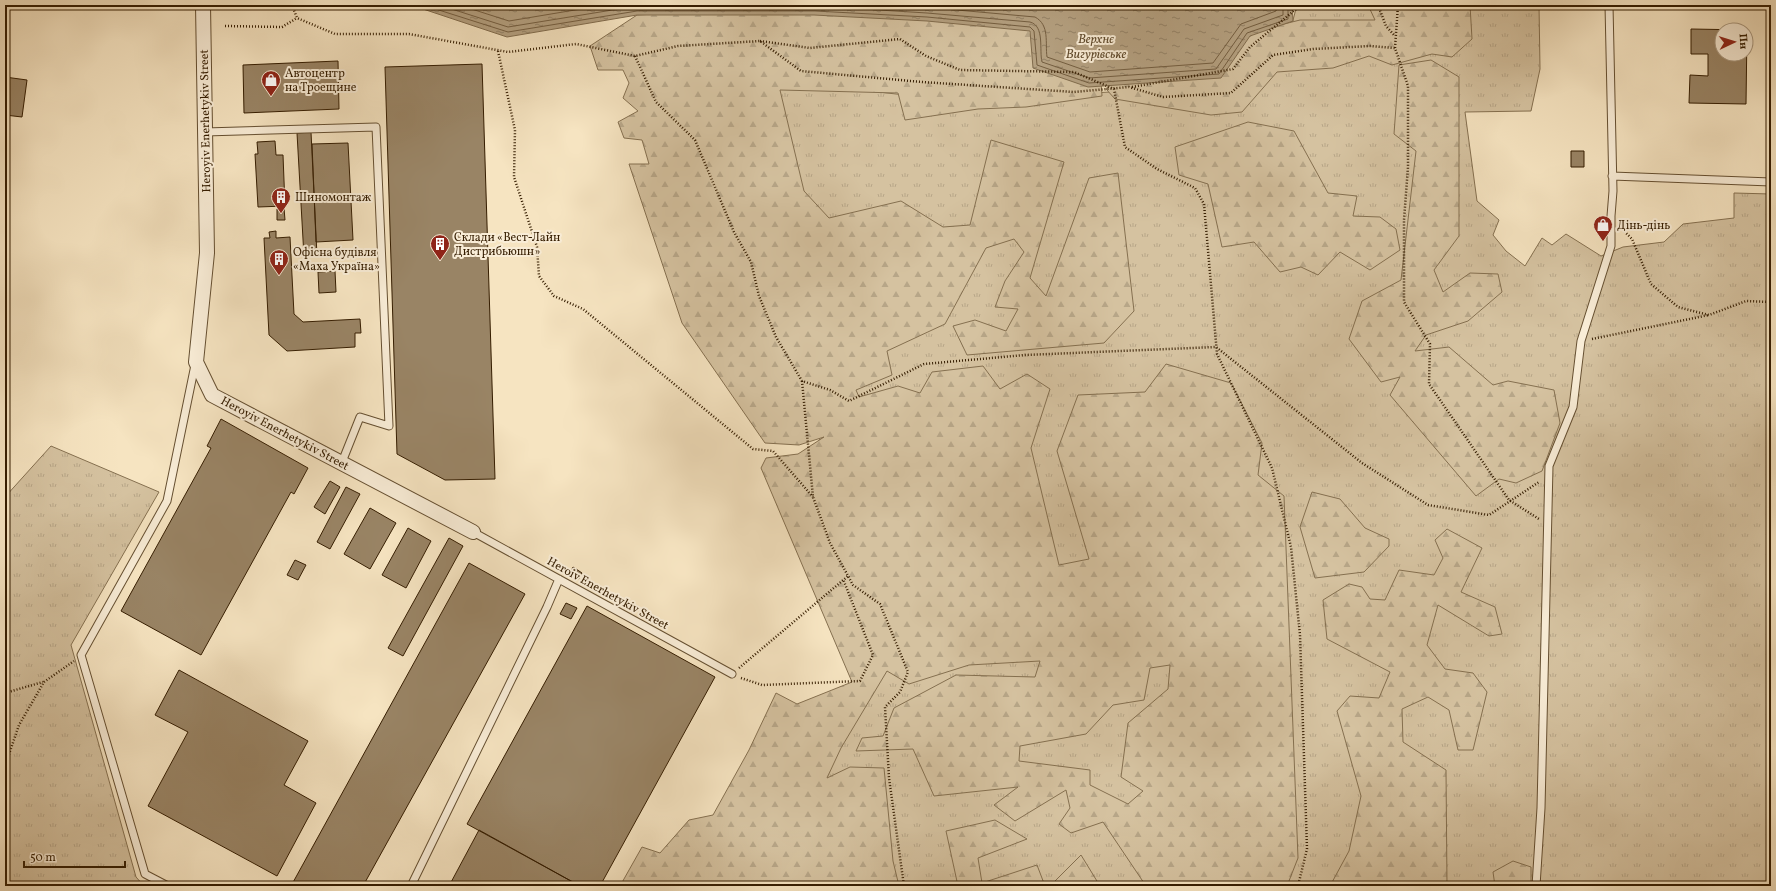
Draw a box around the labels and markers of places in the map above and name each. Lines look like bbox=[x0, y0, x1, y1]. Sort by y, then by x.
place label: Автоцентр на Троещине bbox=[285, 66, 357, 96]
shop icon: Автоцентр на Троещине bbox=[260, 69, 282, 97]
building icon: Шиномонтаж bbox=[270, 186, 292, 214]
place label: Шиномонтаж bbox=[295, 190, 372, 206]
shop icon: Дінь-дінь bbox=[1592, 214, 1614, 242]
place label: Дінь-дінь bbox=[1617, 218, 1670, 234]
place label: Склади «Вест-Лайн Дистрибьюшн» bbox=[454, 230, 560, 260]
building icon: Склади «Вест-Лайн Дистрибьюшн» bbox=[429, 233, 451, 261]
place label: Офісна будівля «Маха Україна» bbox=[293, 245, 380, 275]
building icon: Офісна будівля «Маха Україна» bbox=[268, 248, 290, 276]

